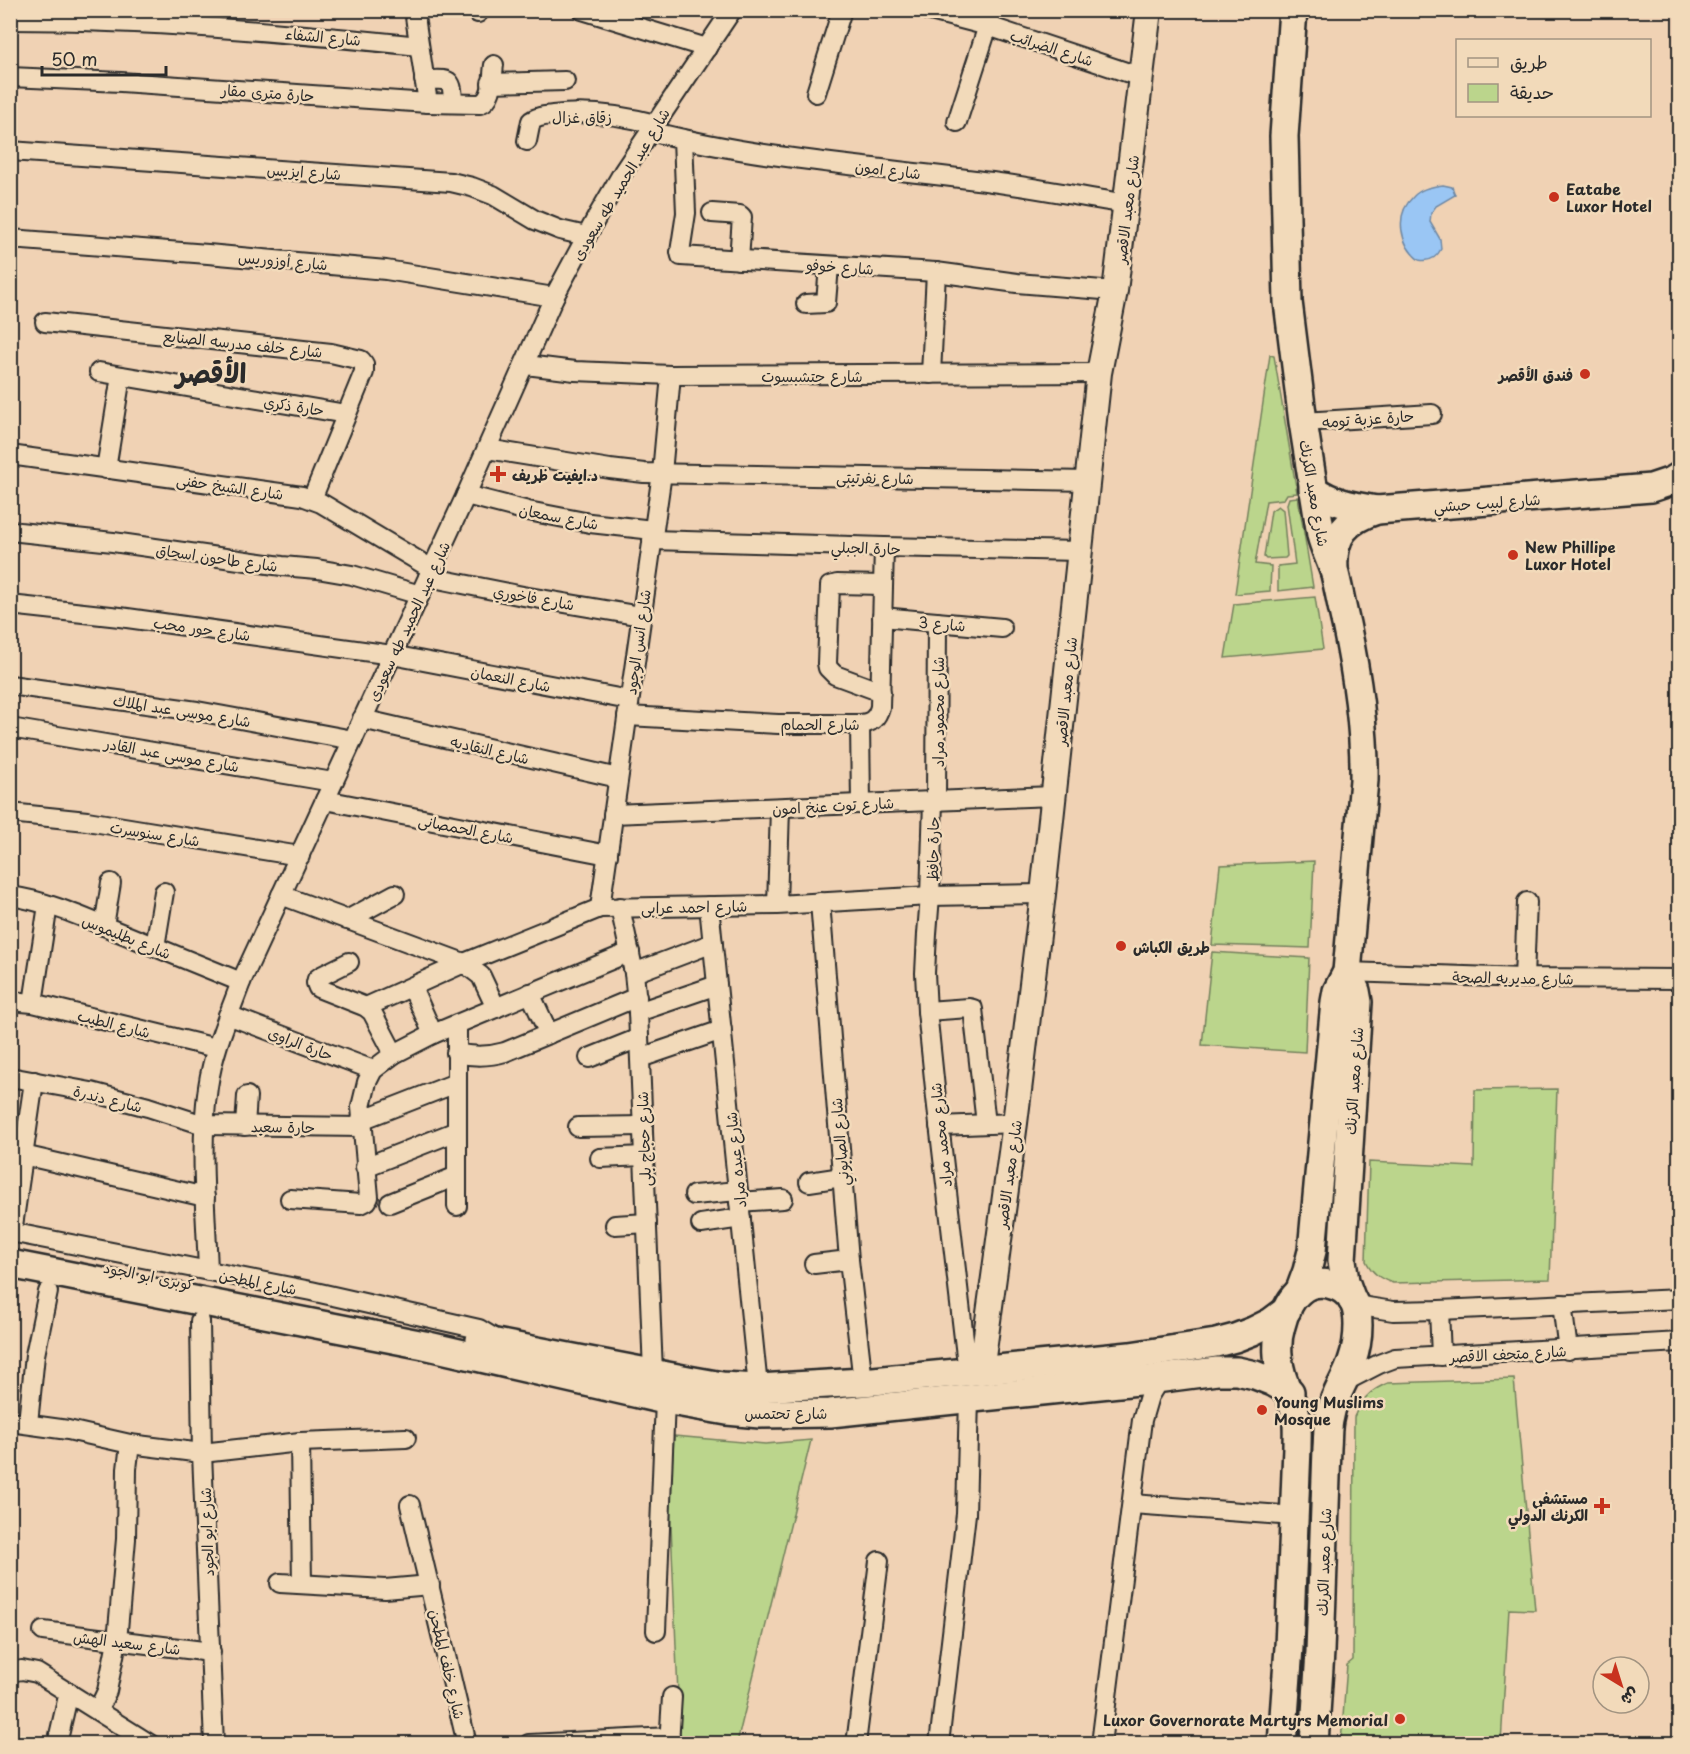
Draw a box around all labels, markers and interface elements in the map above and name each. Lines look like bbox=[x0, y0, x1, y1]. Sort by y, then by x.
street label: شارع الشفاء bbox=[284, 21, 362, 51]
street label: شارع الضرائب bbox=[1007, 23, 1097, 71]
scale bar bbox=[42, 39, 166, 77]
legend bbox=[1456, 39, 1651, 117]
text: 50 m bbox=[51, 45, 98, 72]
text: طريق bbox=[1510, 48, 1548, 75]
street label: حارة مترى مقار bbox=[220, 77, 315, 107]
text: حديقة bbox=[1510, 78, 1554, 105]
street label: شارع عبد الحميد طه سعودى bbox=[565, 103, 675, 265]
street label: زقاق غزال bbox=[552, 105, 612, 128]
street label: شارع معبد الاقصر bbox=[1108, 153, 1144, 266]
street label: شارع امون bbox=[854, 154, 922, 184]
street label: شارع ايزيس bbox=[266, 157, 342, 185]
place label: Eatabe Luxor Hotel bbox=[1566, 177, 1652, 217]
marker: Eatabe Luxor Hotel bbox=[1547, 190, 1561, 204]
street label: شارع أوزوريس bbox=[237, 245, 329, 275]
street label: شارع خوفو bbox=[804, 252, 875, 280]
street label: شارع خلف مدرسه الصنايع bbox=[162, 323, 324, 364]
district label: الأقصر bbox=[173, 351, 246, 392]
place label: فندق الأقصر bbox=[1497, 363, 1573, 386]
street label: شارع حتشبسوت bbox=[761, 364, 863, 387]
marker: فندق الأقصر bbox=[1578, 367, 1592, 381]
street label: حارة ذكري bbox=[262, 389, 326, 422]
street label: حارة عزبة تومه bbox=[1321, 403, 1415, 433]
street label: شارع معبد الكرنك bbox=[1294, 438, 1336, 548]
place label: د.ايفيت ظريف bbox=[512, 463, 598, 486]
marker: د.ايفيت ظريف bbox=[489, 465, 507, 483]
street label: شارع نفرتيتى bbox=[836, 465, 914, 489]
street label: شارع الشيخ حفنى bbox=[175, 467, 285, 505]
street label: شارع لبيب حبشي bbox=[1433, 487, 1541, 520]
street label: شارع سمعان bbox=[517, 497, 601, 535]
street label: حارة الجبلي bbox=[831, 534, 901, 563]
place label: New Phillipe Luxor Hotel bbox=[1525, 535, 1616, 575]
street label: شارع طاحون اسحاق bbox=[155, 537, 279, 577]
street label: شارع عبد الحميد طه سعودى bbox=[361, 537, 455, 705]
marker: New Phillipe Luxor Hotel bbox=[1506, 548, 1520, 562]
street label: شارع فاخوري bbox=[492, 579, 576, 616]
street label: شارع انس الوجود bbox=[618, 588, 656, 696]
street label: شارع 3 bbox=[917, 609, 967, 637]
street label: شارع حور محب bbox=[152, 610, 252, 646]
street label: شارع معبد الاقصر bbox=[1048, 636, 1082, 747]
street label: شارع محمود مراد bbox=[926, 657, 949, 767]
street label: شارع النعمان bbox=[469, 659, 553, 697]
street label: شارع موسى عبد الملاك bbox=[111, 688, 253, 732]
street label: شارع الحمام bbox=[780, 712, 860, 736]
street label: شارع النقاديه bbox=[448, 729, 532, 769]
street label: شارع موسى عبد القادر bbox=[102, 731, 241, 777]
street label: شارع توت عنخ امون bbox=[771, 790, 895, 820]
street label: شارع الحمصانى bbox=[416, 808, 516, 848]
street label: شارع سنوسرت bbox=[108, 815, 202, 851]
street label: حارة حافظ bbox=[920, 816, 944, 882]
street label: شارع احمد عرابى bbox=[641, 894, 747, 918]
street label: شارع بطليموس bbox=[79, 908, 175, 964]
place label: طريق الكباش bbox=[1133, 935, 1210, 958]
marker: طريق الكباش bbox=[1114, 939, 1128, 953]
street label: شارع مديريه الصحة bbox=[1452, 964, 1574, 990]
street label: شارع الطيب bbox=[75, 1003, 153, 1043]
street label: حارة الراوى bbox=[265, 1020, 337, 1066]
street label: شارع معبد الكرنك bbox=[1338, 1026, 1368, 1136]
street label: شارع دندرة bbox=[71, 1078, 145, 1118]
street label: شارع محمد مراد bbox=[923, 1082, 957, 1188]
street label: شارع حجاج بلى bbox=[630, 1091, 656, 1187]
street label: شارع الصابوني bbox=[824, 1097, 857, 1187]
street label: شارع عبده مراد bbox=[719, 1111, 751, 1209]
street label: حارة سعيد bbox=[251, 1114, 315, 1138]
street label: شارع معبد الاقصر bbox=[989, 1118, 1027, 1231]
street label: كوبرى ابو الجود bbox=[102, 1255, 196, 1295]
street label: شارع المطحن bbox=[217, 1262, 299, 1300]
street label: شارع متحف الاقصر bbox=[1448, 1338, 1567, 1368]
place label: Young Muslims Mosque bbox=[1274, 1390, 1383, 1430]
street label: شارع تحتمس bbox=[745, 1401, 827, 1424]
marker: Young Muslims Mosque bbox=[1255, 1403, 1269, 1417]
place label: مستشفى الكرنك الدولي bbox=[1508, 1486, 1588, 1530]
street label: شارع ابو الجود bbox=[193, 1487, 219, 1577]
marker: مستشفى الكرنك الدولي bbox=[1593, 1497, 1611, 1515]
street label: شارع معبد الكرنك bbox=[1310, 1508, 1336, 1616]
street label: شارع خلف المطحن bbox=[424, 1607, 472, 1721]
street label: شارع سعيد الهش bbox=[72, 1624, 182, 1660]
north arrow bbox=[1591, 1655, 1651, 1715]
text: ش bbox=[1617, 1683, 1645, 1712]
place label: Luxor Governorate Martyrs Memorial bbox=[1103, 1708, 1388, 1731]
marker: Luxor Governorate Martyrs Memorial bbox=[1393, 1712, 1407, 1726]

